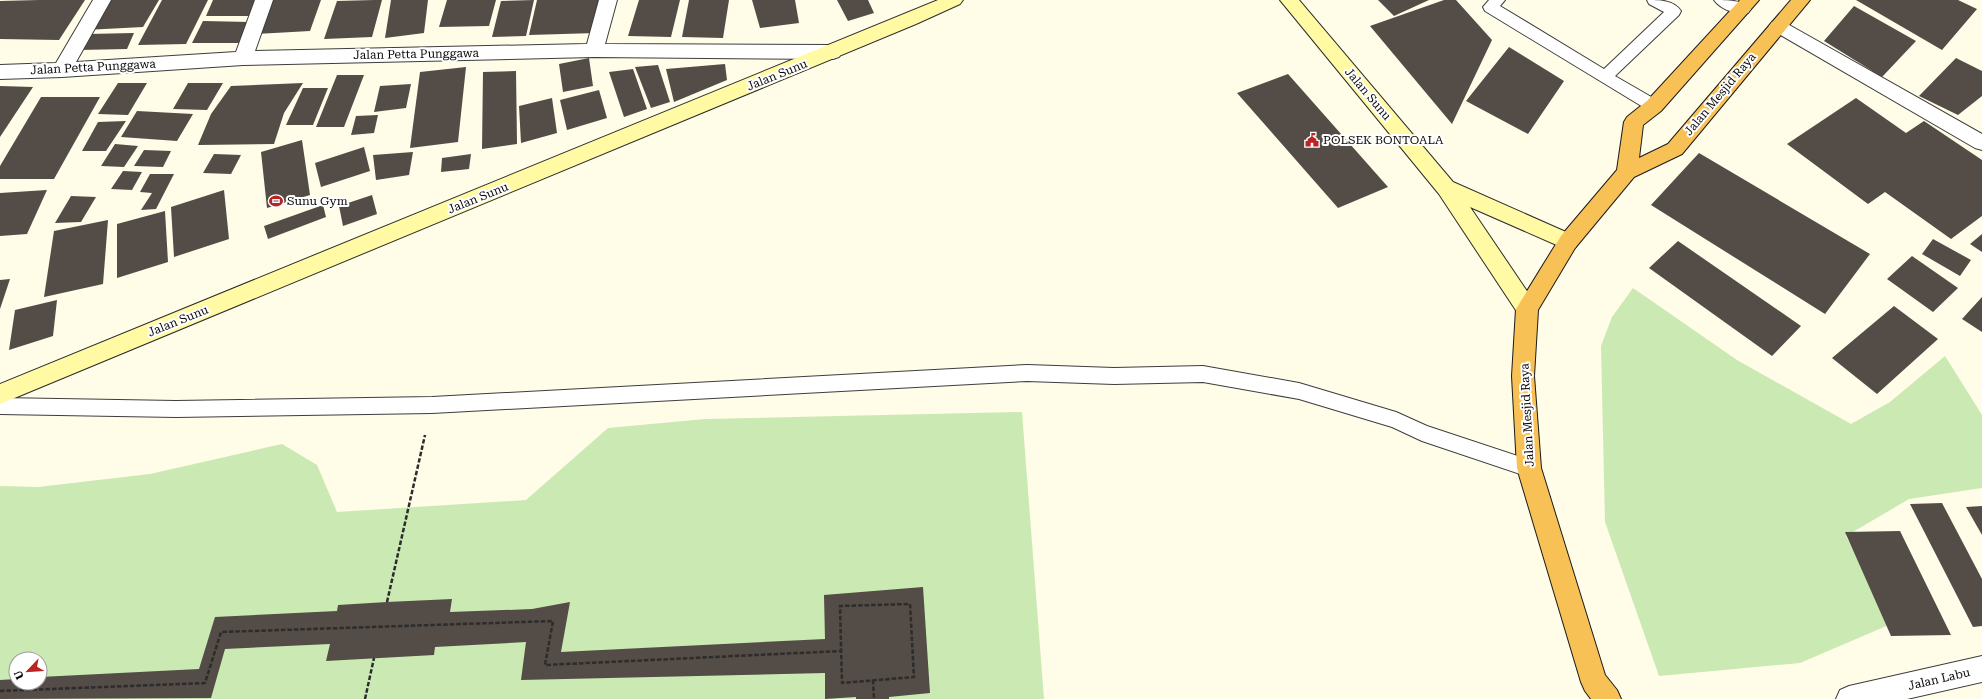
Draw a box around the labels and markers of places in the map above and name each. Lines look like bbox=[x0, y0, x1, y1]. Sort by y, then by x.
public building icon: POLSEK BONTOALA bbox=[1304, 132, 1320, 148]
place label: POLSEK BONTOALA bbox=[1323, 133, 1444, 147]
sports icon: Sunu Gym bbox=[268, 193, 284, 209]
place label: Sunu Gym bbox=[287, 194, 348, 208]

